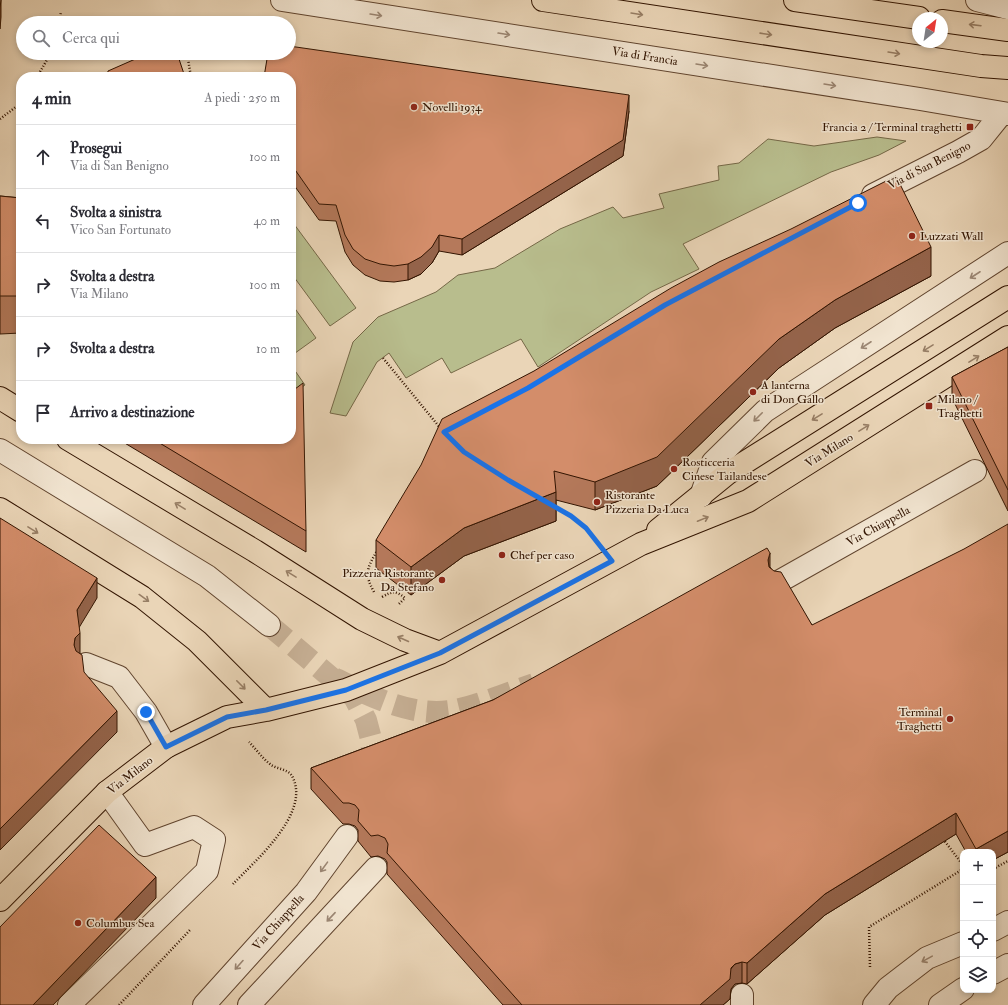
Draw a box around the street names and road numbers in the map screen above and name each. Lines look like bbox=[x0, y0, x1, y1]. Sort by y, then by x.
street label: Via di Francia bbox=[611, 44, 680, 69]
street label: Via di San Benigno bbox=[885, 138, 973, 193]
street label: Via Milano bbox=[802, 430, 856, 471]
street label: Via Chiappella bbox=[844, 502, 914, 550]
street label: Via Milano bbox=[104, 753, 156, 798]
street label: Via Chiappella bbox=[249, 890, 308, 954]

